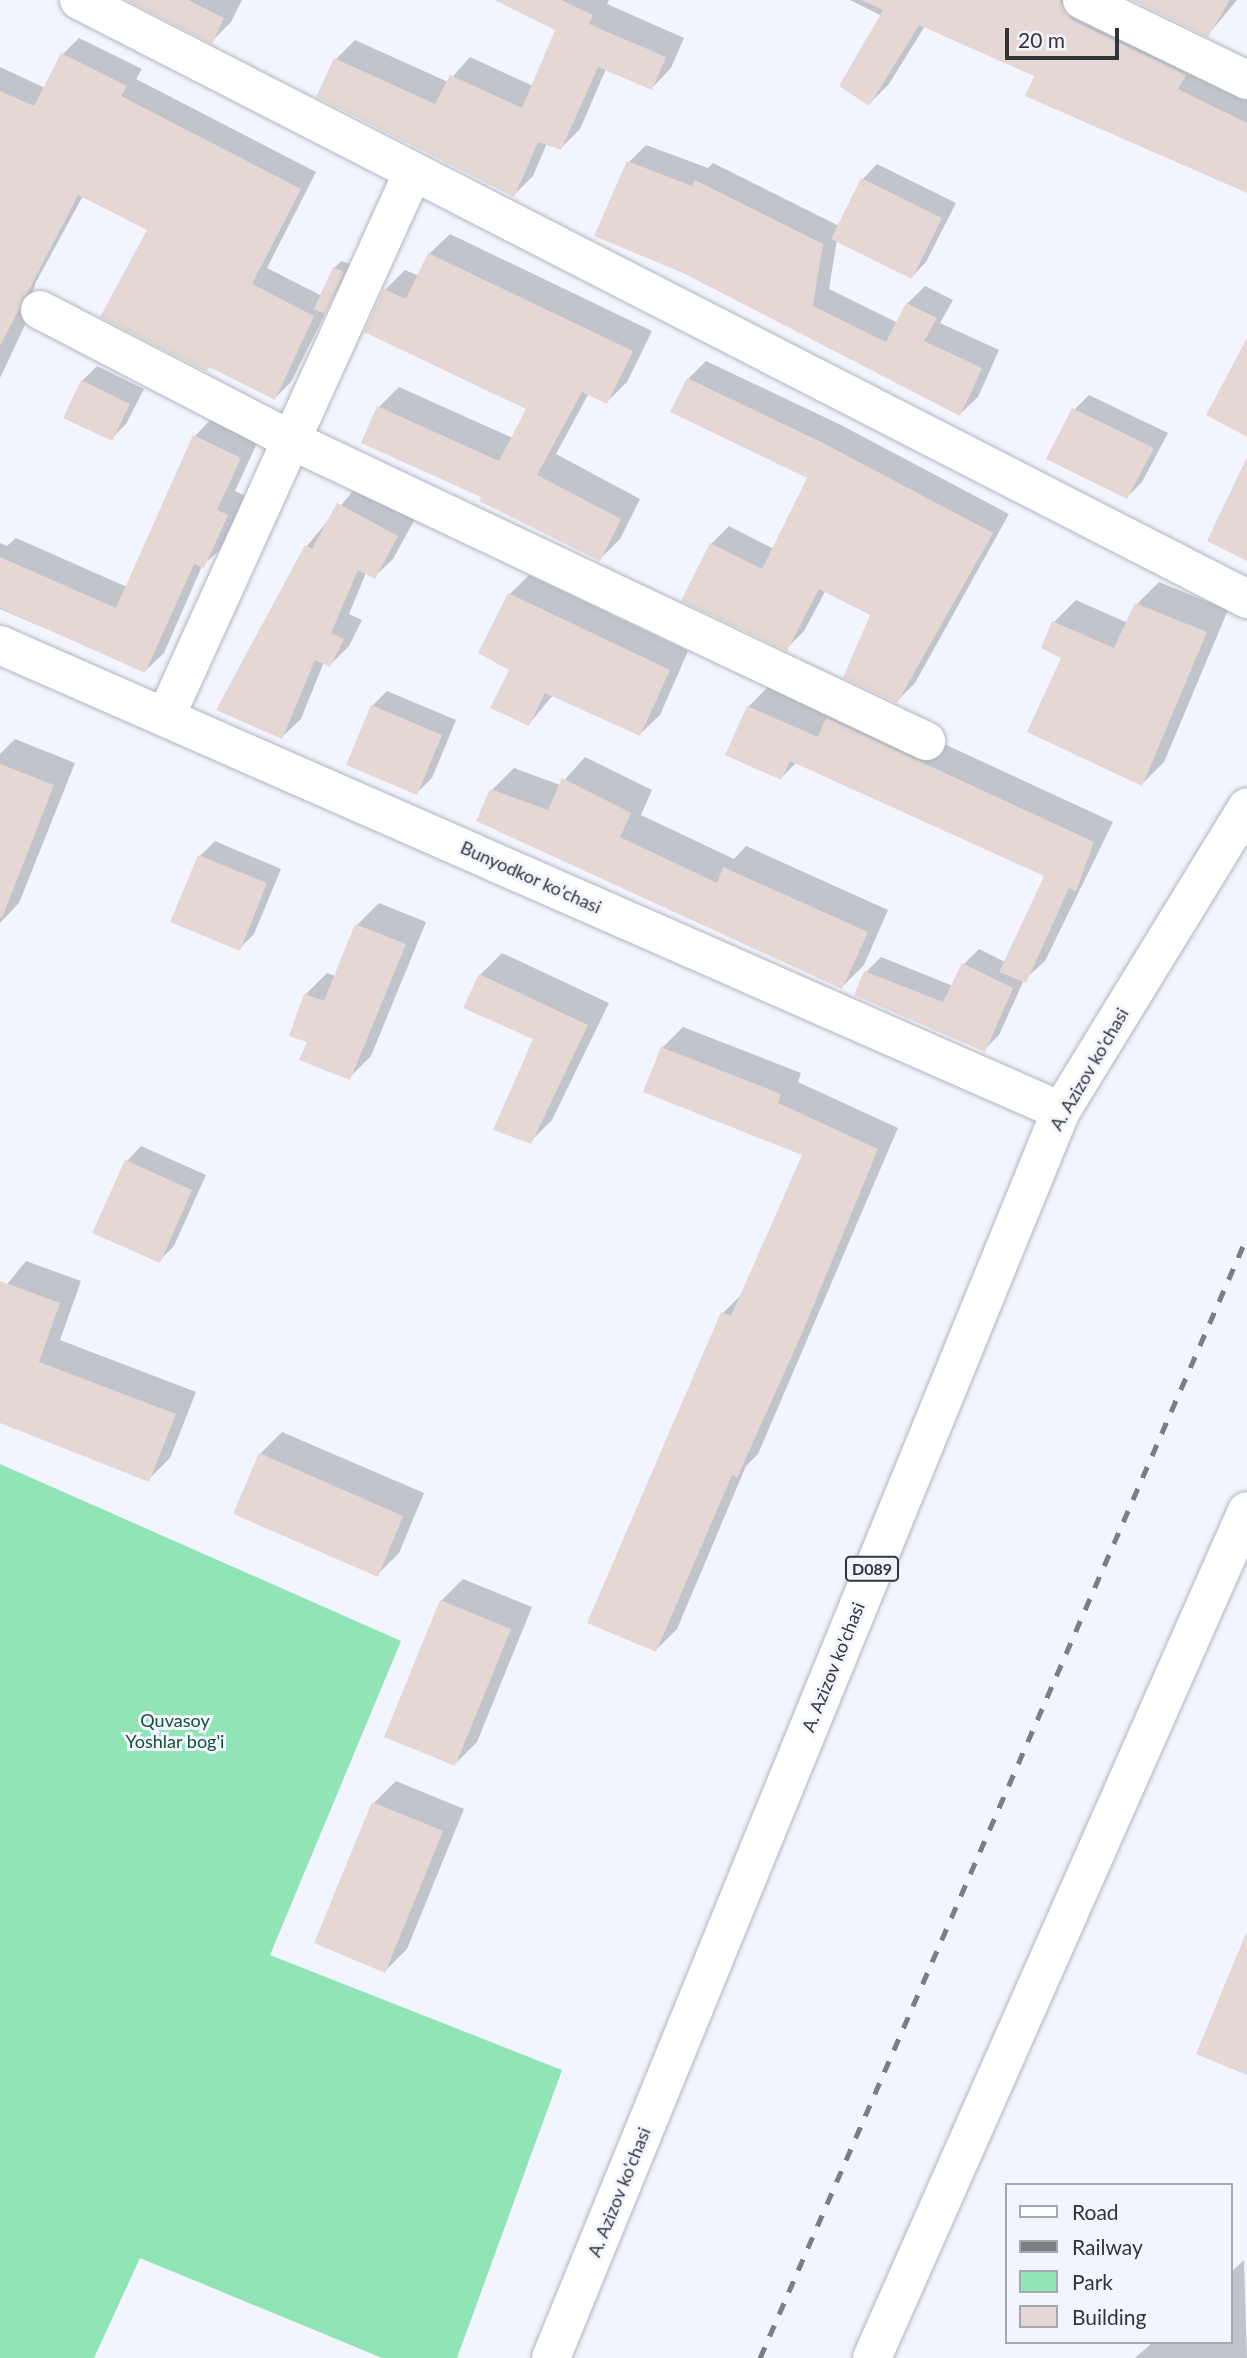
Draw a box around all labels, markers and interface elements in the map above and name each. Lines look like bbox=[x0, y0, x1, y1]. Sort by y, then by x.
scale bar bbox=[1009, 14, 1123, 58]
text: 20 m bbox=[1018, 27, 1065, 52]
street label: Bunyodkor ko'chasi bbox=[457, 836, 605, 918]
street label: A. Azizov ko'chasi bbox=[1045, 1003, 1133, 1135]
road number: D089 bbox=[844, 1556, 900, 1582]
street label: A. Azizov ko'chasi bbox=[797, 1599, 869, 1735]
park label: Quvasoy Yoshlar bog'i bbox=[125, 1710, 225, 1752]
street label: A. Azizov ko'chasi bbox=[583, 2124, 655, 2260]
legend bbox=[1006, 2183, 1233, 2344]
text: Road bbox=[1072, 2199, 1119, 2224]
text: Railway bbox=[1072, 2234, 1143, 2259]
text: Park bbox=[1072, 2269, 1113, 2294]
text: Building bbox=[1072, 2304, 1147, 2329]

